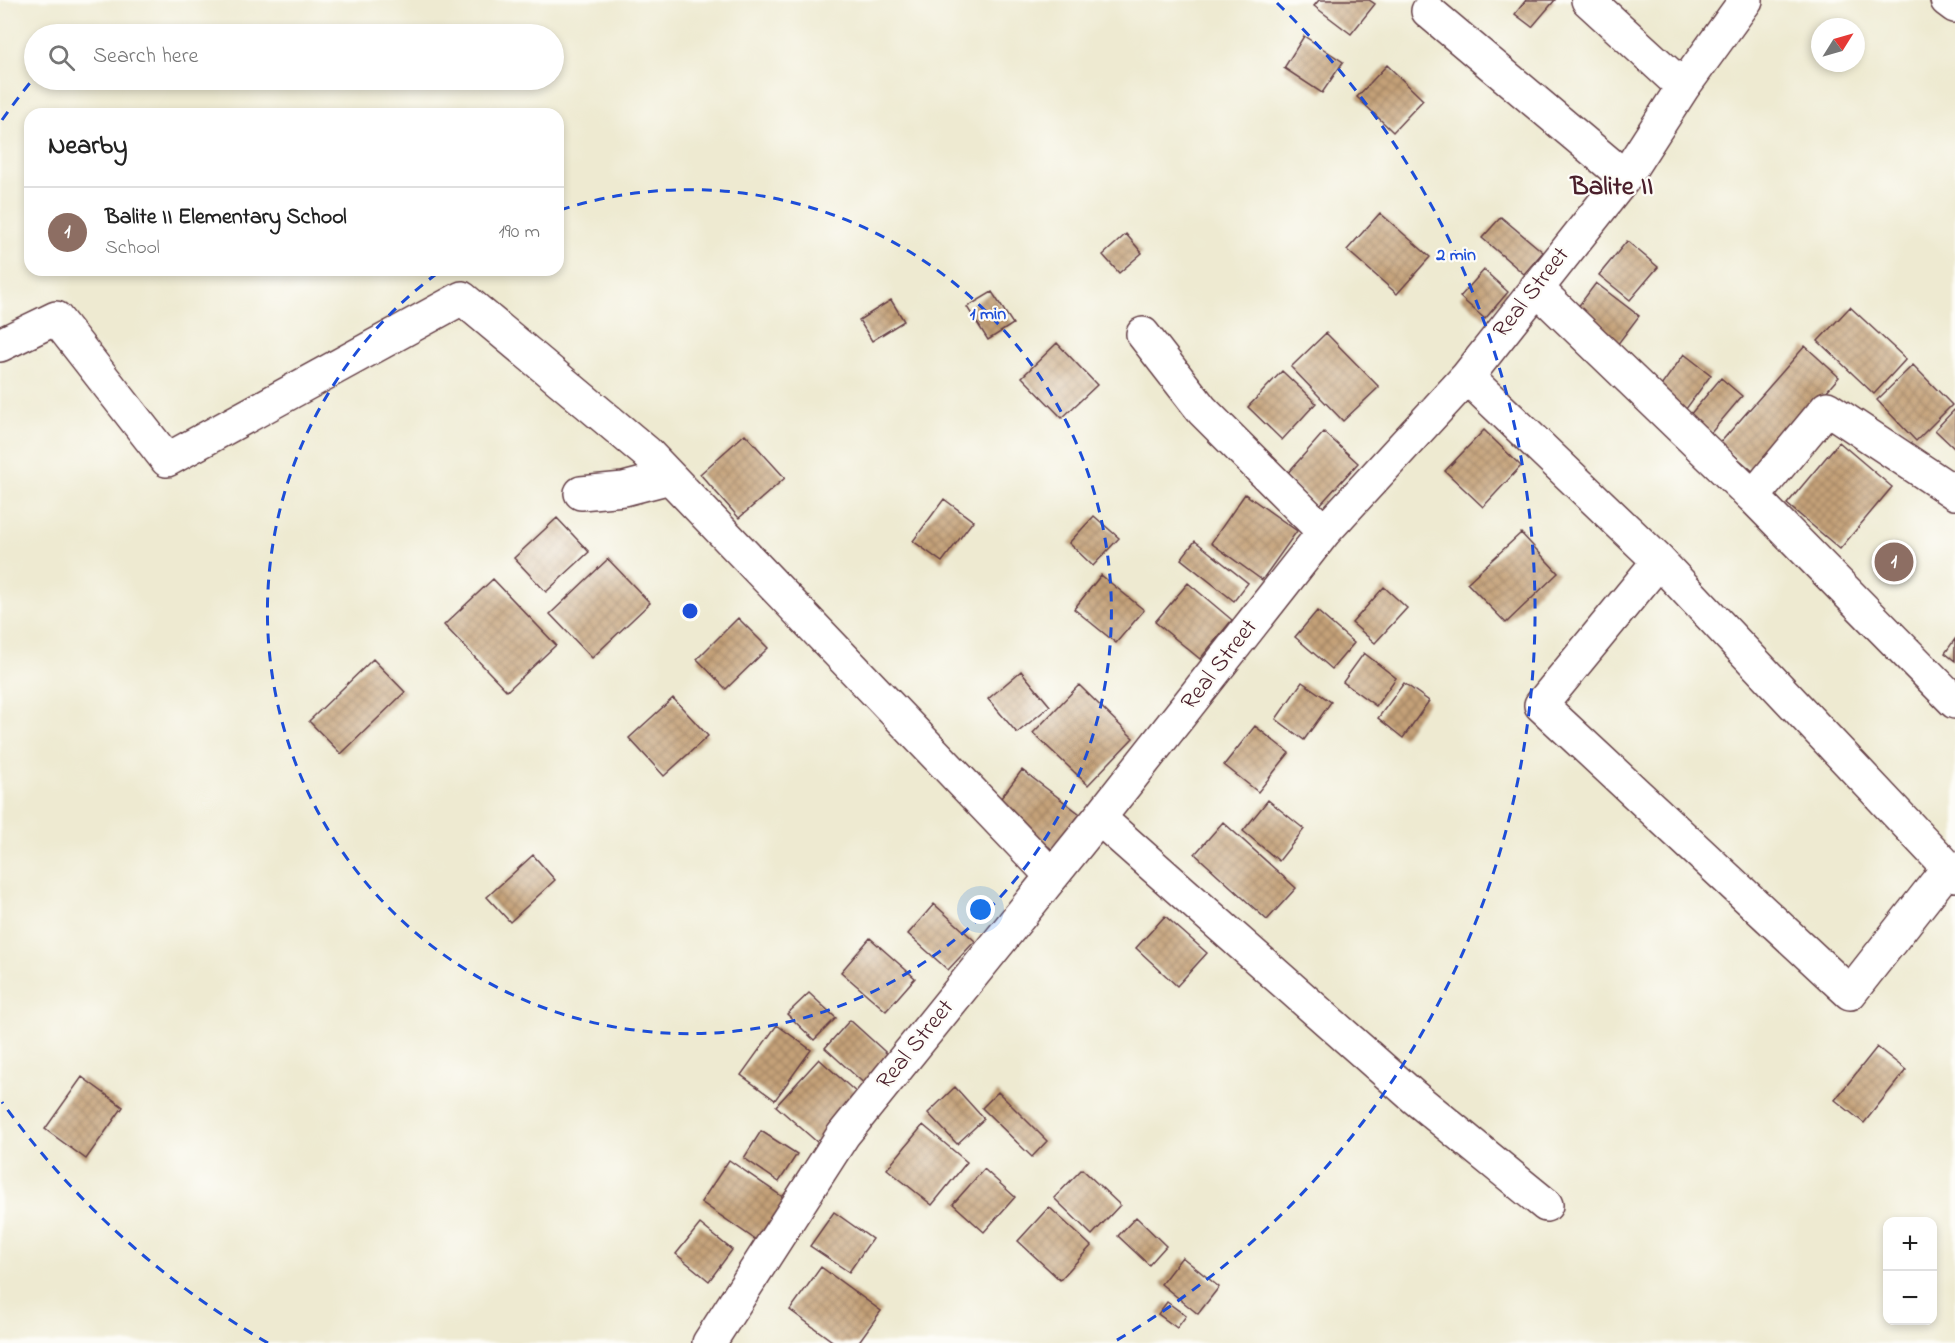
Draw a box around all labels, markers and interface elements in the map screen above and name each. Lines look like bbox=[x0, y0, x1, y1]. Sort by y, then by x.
north arrow bbox=[1811, 18, 1865, 72]
search box bbox=[24, 24, 564, 90]
icon: search bbox=[45, 41, 78, 74]
text: Search here bbox=[93, 41, 198, 73]
text: Nearby bbox=[48, 128, 127, 166]
district label: Balite II bbox=[1569, 168, 1653, 207]
text: Balite II Elementary School bbox=[105, 202, 347, 234]
text: 1 bbox=[64, 218, 71, 247]
text: 190 m bbox=[498, 218, 540, 247]
text: School bbox=[105, 234, 160, 263]
street label: Real Street bbox=[1485, 240, 1579, 346]
text: 2 min bbox=[1435, 243, 1476, 269]
text: 1 min bbox=[970, 302, 1006, 328]
pin: 1 bbox=[1874, 540, 1914, 584]
centre of rings bbox=[680, 601, 700, 621]
street label: Real Street bbox=[1173, 612, 1267, 718]
your location bbox=[966, 895, 995, 924]
street label: Real Street bbox=[869, 992, 963, 1098]
map controls bbox=[1883, 1217, 1937, 1325]
button: + bbox=[1883, 1217, 1937, 1271]
button: − bbox=[1883, 1271, 1937, 1325]

